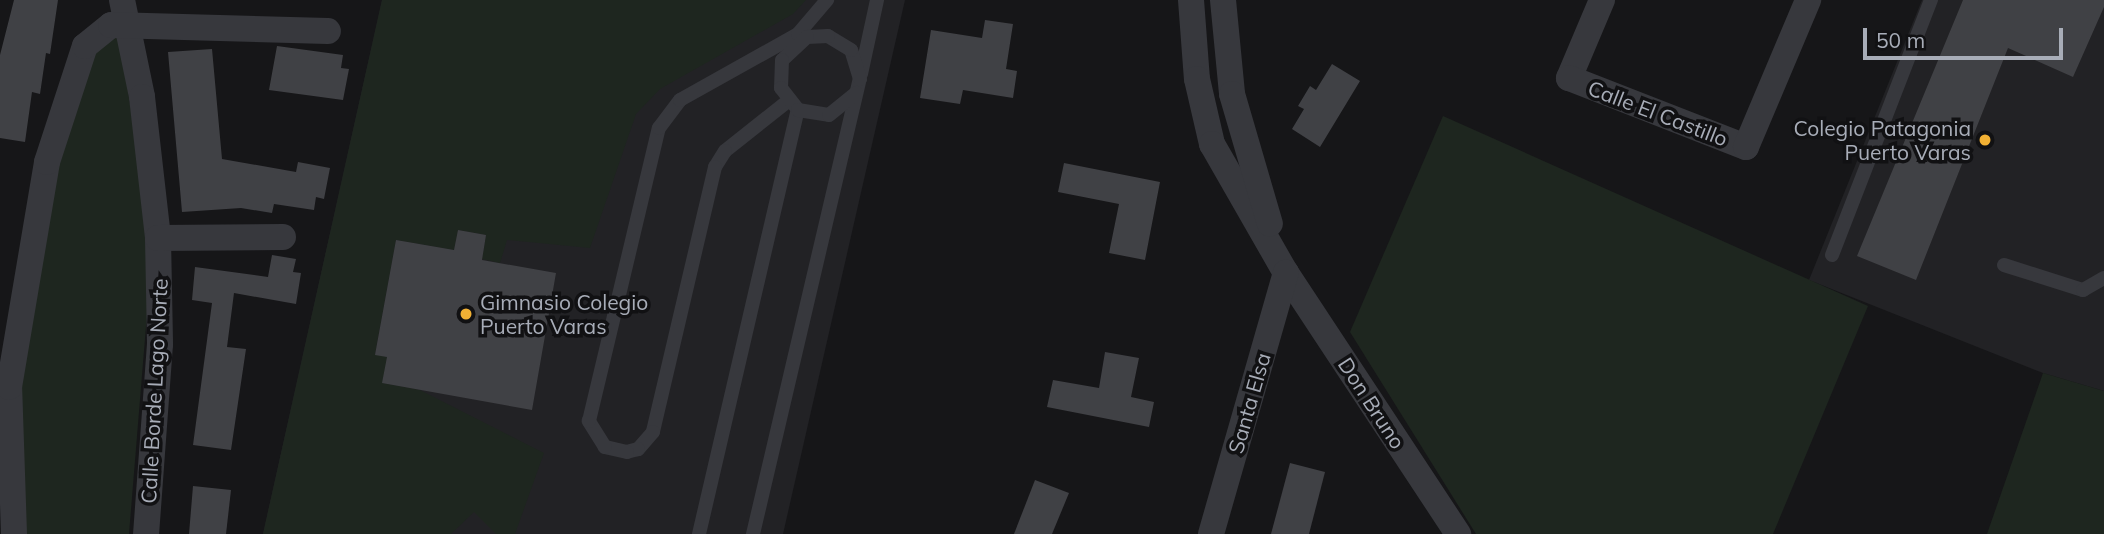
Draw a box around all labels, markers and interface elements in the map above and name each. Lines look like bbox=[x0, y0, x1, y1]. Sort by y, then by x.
scale bar bbox=[1866, 14, 2066, 58]
text: 50 m bbox=[1876, 27, 1925, 53]
street label: Calle El Castillo bbox=[1585, 75, 1731, 151]
place label: Colegio Patagonia Puerto Varas bbox=[1794, 115, 1971, 165]
marker: Colegio Patagonia Puerto Varas bbox=[1977, 132, 1993, 148]
street label: Calle Borde Lago Norte bbox=[136, 278, 172, 504]
place label: Gimnasio Colegio Puerto Varas bbox=[480, 289, 648, 339]
marker: Gimnasio Colegio Puerto Varas bbox=[458, 306, 474, 322]
street label: Santa Elsa bbox=[1223, 350, 1275, 456]
street label: Don Bruno bbox=[1333, 353, 1411, 453]

